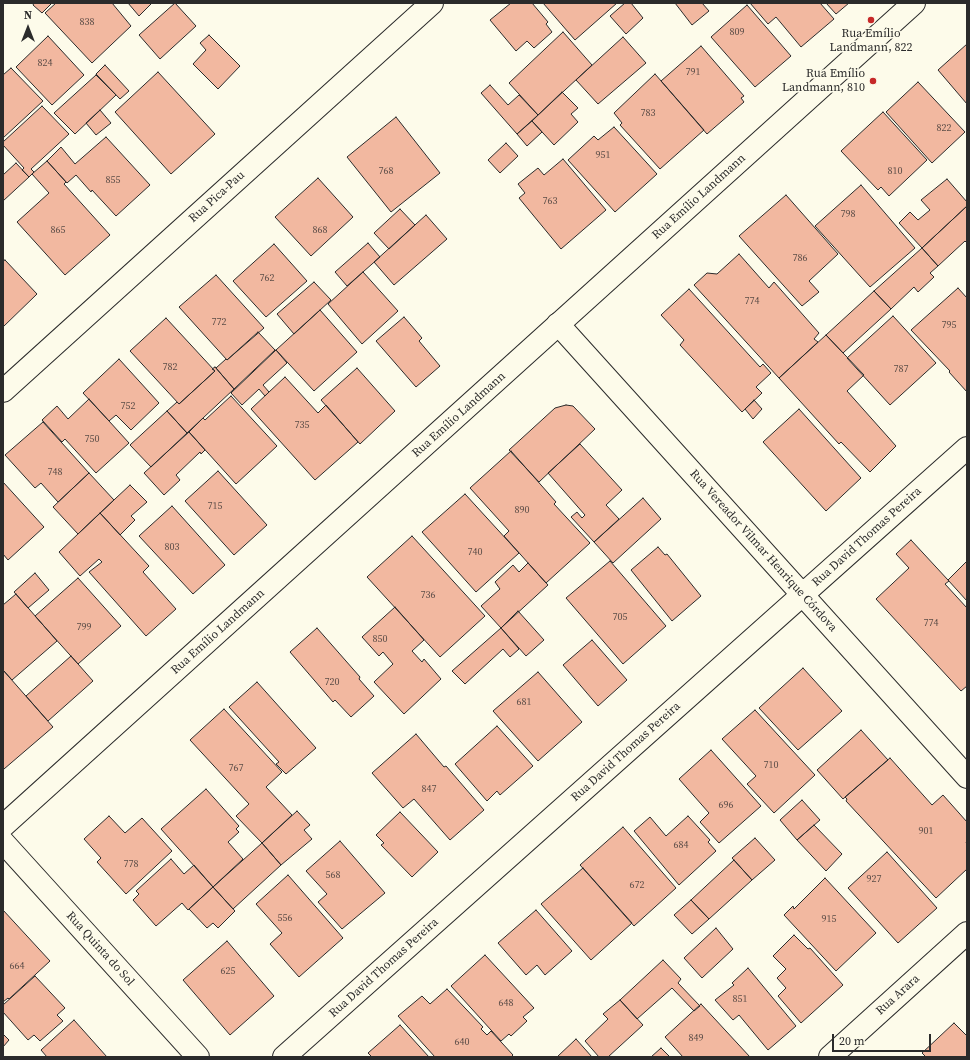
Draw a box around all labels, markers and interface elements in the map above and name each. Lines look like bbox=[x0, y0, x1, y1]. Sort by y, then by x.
north arrow bbox=[8, 8, 48, 48]
text: N bbox=[24, 8, 32, 23]
marker: Rua Emílio Landmann, 822 bbox=[866, 15, 876, 25]
house number: 838 bbox=[80, 16, 94, 28]
house number: 809 bbox=[730, 26, 744, 38]
place label: Rua Emílio Landmann, 822 bbox=[829, 27, 913, 55]
house number: 824 bbox=[38, 57, 52, 69]
house number: 791 bbox=[686, 66, 700, 78]
place label: Rua Emílio Landmann, 810 bbox=[782, 67, 865, 95]
marker: Rua Emílio Landmann, 810 bbox=[868, 76, 878, 86]
house number: 783 bbox=[641, 107, 655, 119]
house number: 822 bbox=[937, 122, 951, 134]
house number: 951 bbox=[596, 149, 610, 161]
street label: Rua Emílio Landmann bbox=[649, 151, 749, 243]
house number: 768 bbox=[379, 165, 393, 177]
house number: 810 bbox=[888, 165, 902, 177]
street label: Rua Pica-Pau bbox=[186, 168, 248, 226]
house number: 855 bbox=[106, 174, 120, 186]
house number: 763 bbox=[543, 195, 557, 207]
house number: 798 bbox=[841, 208, 855, 220]
house number: 865 bbox=[51, 224, 65, 236]
house number: 868 bbox=[313, 224, 327, 236]
house number: 786 bbox=[793, 252, 807, 264]
house number: 762 bbox=[260, 272, 274, 284]
house number: 774 bbox=[745, 295, 759, 307]
house number: 772 bbox=[212, 316, 226, 328]
house number: 795 bbox=[942, 319, 956, 331]
house number: 782 bbox=[163, 361, 177, 373]
house number: 787 bbox=[894, 363, 908, 375]
street label: Rua Emílio Landmann bbox=[409, 369, 509, 461]
house number: 752 bbox=[121, 400, 135, 412]
house number: 735 bbox=[295, 419, 309, 431]
house number: 750 bbox=[85, 433, 99, 445]
house number: 748 bbox=[48, 466, 62, 478]
street label: Rua Vereador Vilmar Henrique Córdova bbox=[686, 467, 840, 635]
street label: Rua David Thomas Pereira bbox=[809, 484, 925, 590]
house number: 715 bbox=[208, 500, 222, 512]
house number: 890 bbox=[515, 504, 529, 516]
house number: 803 bbox=[165, 541, 179, 553]
house number: 740 bbox=[468, 546, 482, 558]
street label: Rua Emílio Landmann bbox=[168, 586, 268, 678]
house number: 736 bbox=[421, 589, 435, 601]
house number: 705 bbox=[613, 611, 627, 623]
house number: 774 bbox=[924, 617, 938, 629]
house number: 799 bbox=[77, 621, 91, 633]
house number: 850 bbox=[373, 633, 387, 645]
house number: 720 bbox=[325, 676, 339, 688]
house number: 681 bbox=[517, 696, 531, 708]
street label: Rua David Thomas Pereira bbox=[568, 699, 684, 805]
house number: 710 bbox=[764, 759, 778, 771]
house number: 767 bbox=[229, 762, 243, 774]
house number: 847 bbox=[422, 783, 436, 795]
house number: 696 bbox=[719, 799, 733, 811]
house number: 901 bbox=[919, 825, 933, 837]
house number: 684 bbox=[674, 839, 688, 851]
house number: 778 bbox=[124, 858, 138, 870]
house number: 568 bbox=[326, 869, 340, 881]
house number: 927 bbox=[867, 873, 881, 885]
house number: 672 bbox=[630, 879, 644, 891]
street label: Rua Quinta do Sol bbox=[63, 909, 137, 989]
house number: 556 bbox=[278, 912, 292, 924]
house number: 915 bbox=[822, 913, 836, 925]
street label: Rua David Thomas Pereira bbox=[326, 915, 442, 1021]
house number: 664 bbox=[10, 960, 24, 972]
house number: 625 bbox=[221, 965, 235, 977]
street label: Rua Arara bbox=[873, 972, 923, 1018]
house number: 851 bbox=[733, 993, 747, 1005]
house number: 648 bbox=[499, 997, 513, 1009]
scale bar bbox=[834, 1026, 933, 1052]
house number: 849 bbox=[689, 1032, 703, 1044]
text: 20 m bbox=[839, 1033, 865, 1049]
house number: 640 bbox=[455, 1036, 469, 1048]

